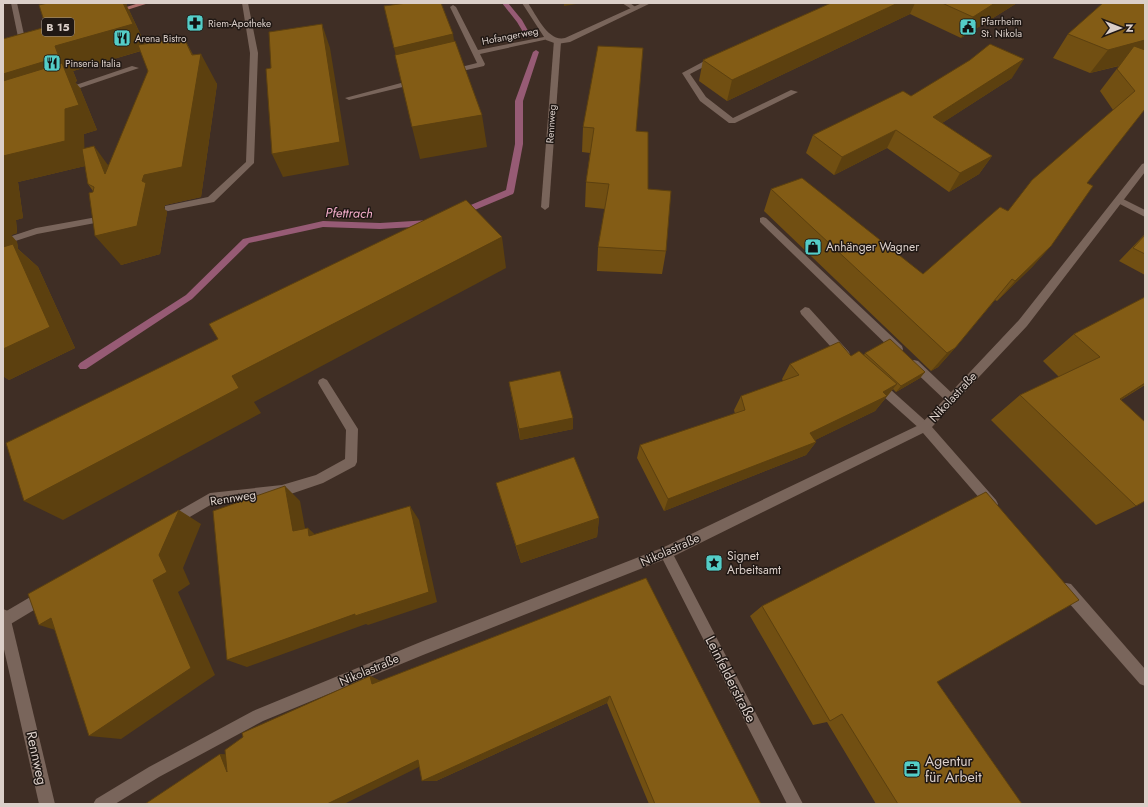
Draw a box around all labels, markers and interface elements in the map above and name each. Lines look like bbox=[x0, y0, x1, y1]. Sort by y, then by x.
north arrow bbox=[1100, 8, 1140, 48]
pharmacy icon: Riem-Apotheke bbox=[185, 13, 205, 33]
place label: Pfarrheim St. Nikola bbox=[981, 14, 1022, 41]
place label: Riem-Apotheke bbox=[208, 16, 271, 31]
public building icon: Pfarrheim St. Nikola bbox=[958, 17, 978, 37]
road number: B 15 bbox=[42, 18, 74, 36]
street label: Hofangerweg bbox=[480, 23, 540, 49]
text: N bbox=[1122, 24, 1138, 32]
restaurant icon: Arena Bistro bbox=[112, 28, 132, 48]
place label: Arena Bistro bbox=[135, 31, 187, 46]
restaurant icon: Pinseria Italia bbox=[42, 53, 62, 73]
place label: Pinseria Italia bbox=[65, 56, 121, 71]
street label: Rennweg bbox=[542, 104, 560, 144]
water label: Pfettrach bbox=[325, 203, 373, 223]
shop icon: Anhänger Wagner bbox=[803, 237, 823, 257]
place label: Anhänger Wagner bbox=[826, 238, 920, 256]
street label: Nikolastraße bbox=[925, 368, 981, 426]
street label: Rennweg bbox=[209, 485, 257, 511]
street label: Nikolastraße bbox=[637, 529, 703, 571]
place label: Signet Arbeitsamt bbox=[727, 547, 781, 579]
place icon: Signet Arbeitsamt bbox=[704, 553, 724, 573]
street label: Leinfelderstraße bbox=[701, 632, 761, 726]
street label: Nikolastraße bbox=[336, 649, 402, 691]
street label: Rennweg bbox=[22, 729, 52, 787]
place label: Agentur für Arbeit bbox=[925, 751, 982, 787]
office icon: Agentur für Arbeit bbox=[902, 759, 922, 779]

